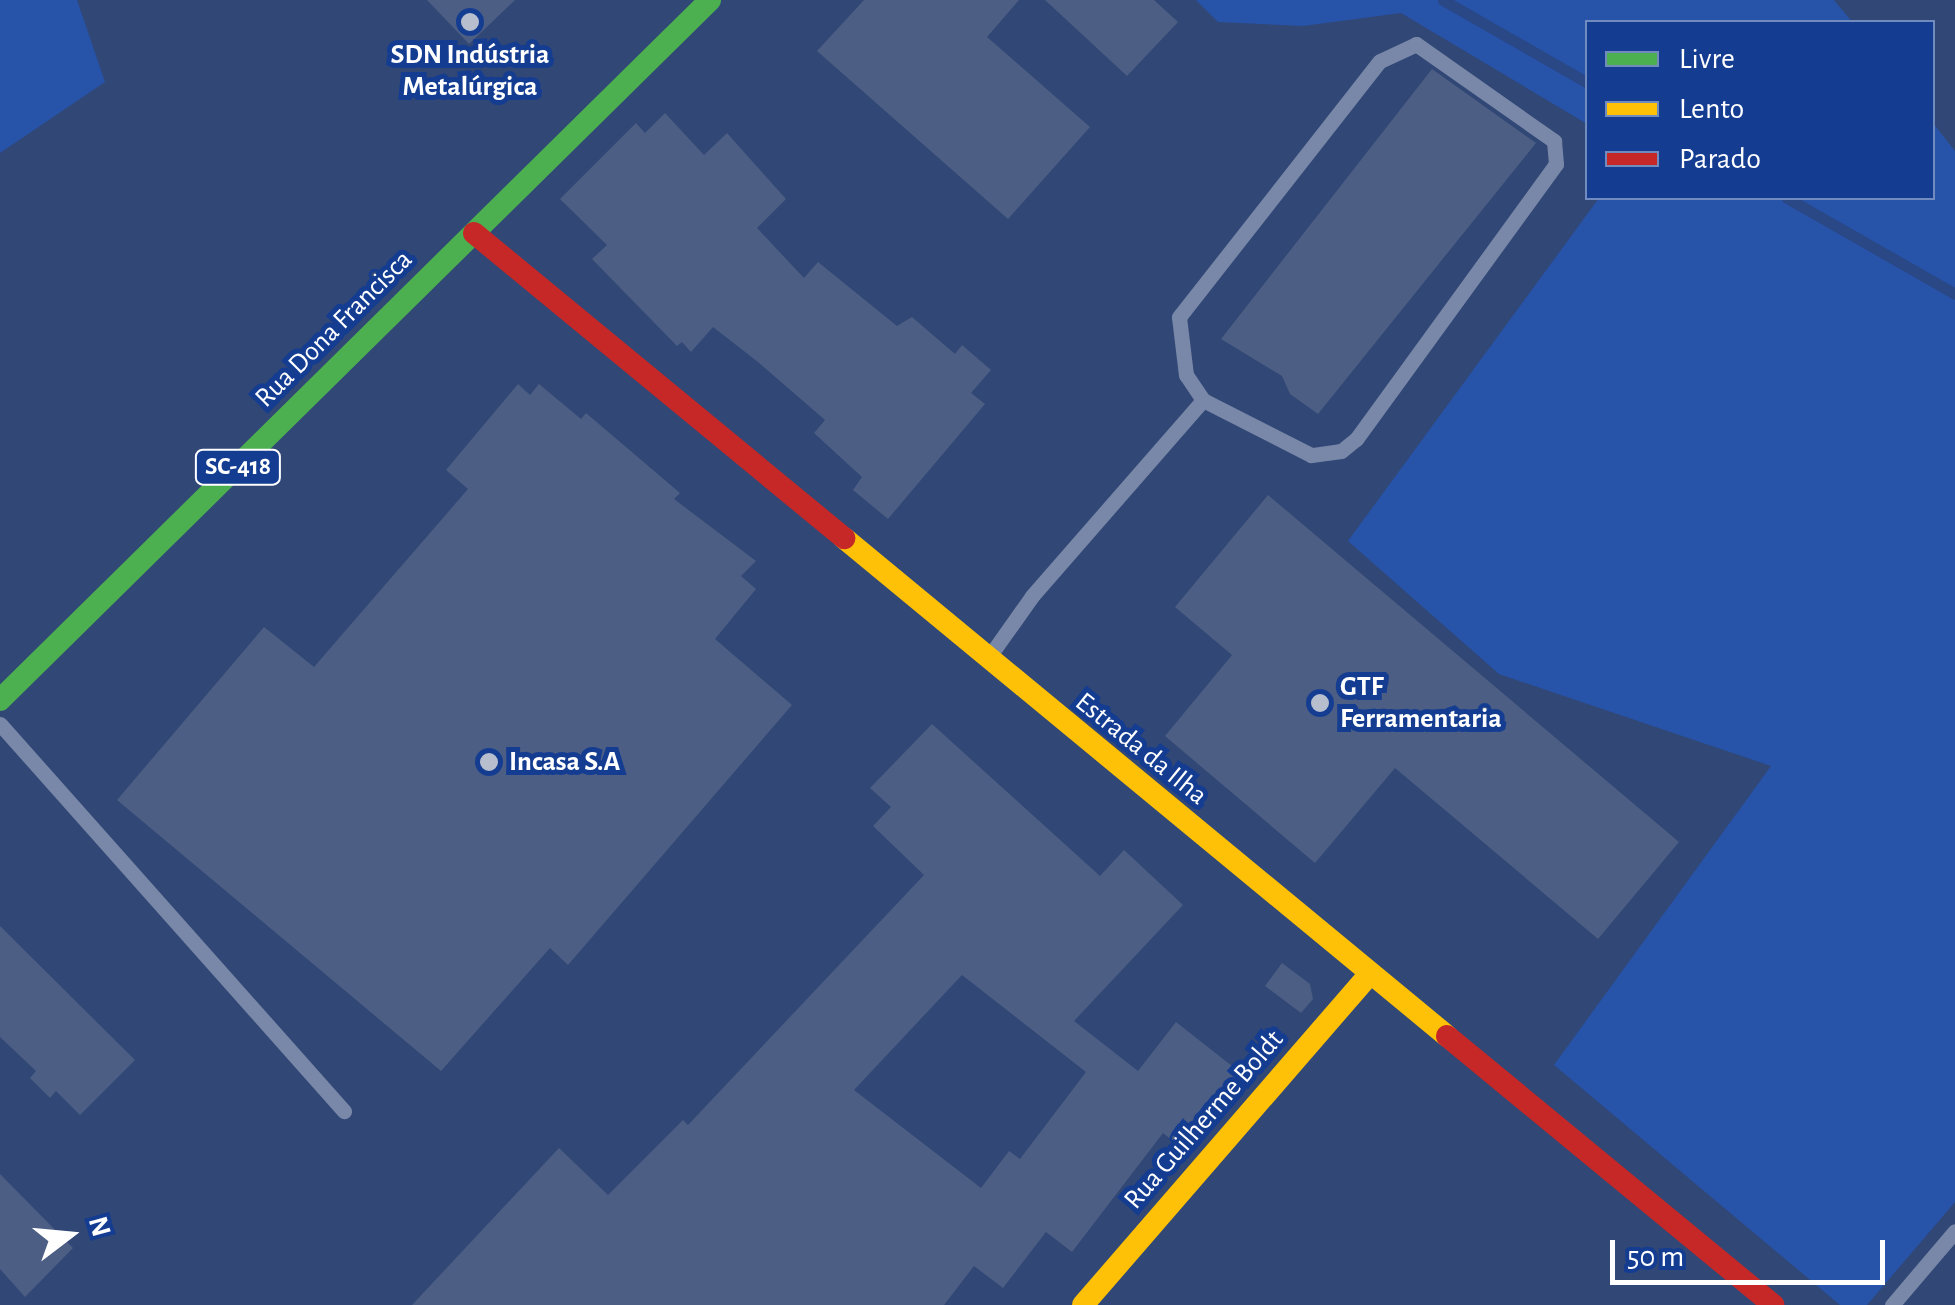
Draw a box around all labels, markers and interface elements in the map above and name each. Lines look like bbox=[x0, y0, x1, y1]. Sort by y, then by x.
marker: SDN Indústria Metalúrgica bbox=[459, 11, 481, 33]
legend bbox=[1585, 20, 1935, 200]
place label: SDN Indústria Metalúrgica bbox=[391, 38, 549, 104]
text: Livre bbox=[1679, 44, 1735, 74]
text: Lento bbox=[1679, 94, 1744, 124]
text: Parado bbox=[1679, 144, 1761, 174]
street label: Rua Dona Francisca bbox=[248, 243, 420, 415]
road number: SC-418 bbox=[193, 447, 283, 487]
place label: GTF Ferramentaria bbox=[1340, 670, 1502, 736]
street label: Estrada da Ilha bbox=[1068, 685, 1214, 813]
marker: GTF Ferramentaria bbox=[1309, 692, 1331, 714]
place label: Incasa S.A bbox=[509, 745, 620, 779]
marker: Incasa S.A bbox=[478, 751, 500, 773]
street label: Rua Guilherme Boldt bbox=[1117, 1024, 1291, 1216]
north arrow bbox=[20, 1185, 120, 1285]
text: N bbox=[83, 1214, 115, 1240]
scale bar bbox=[1615, 1220, 1890, 1282]
text: 50 m bbox=[1627, 1242, 1684, 1272]

